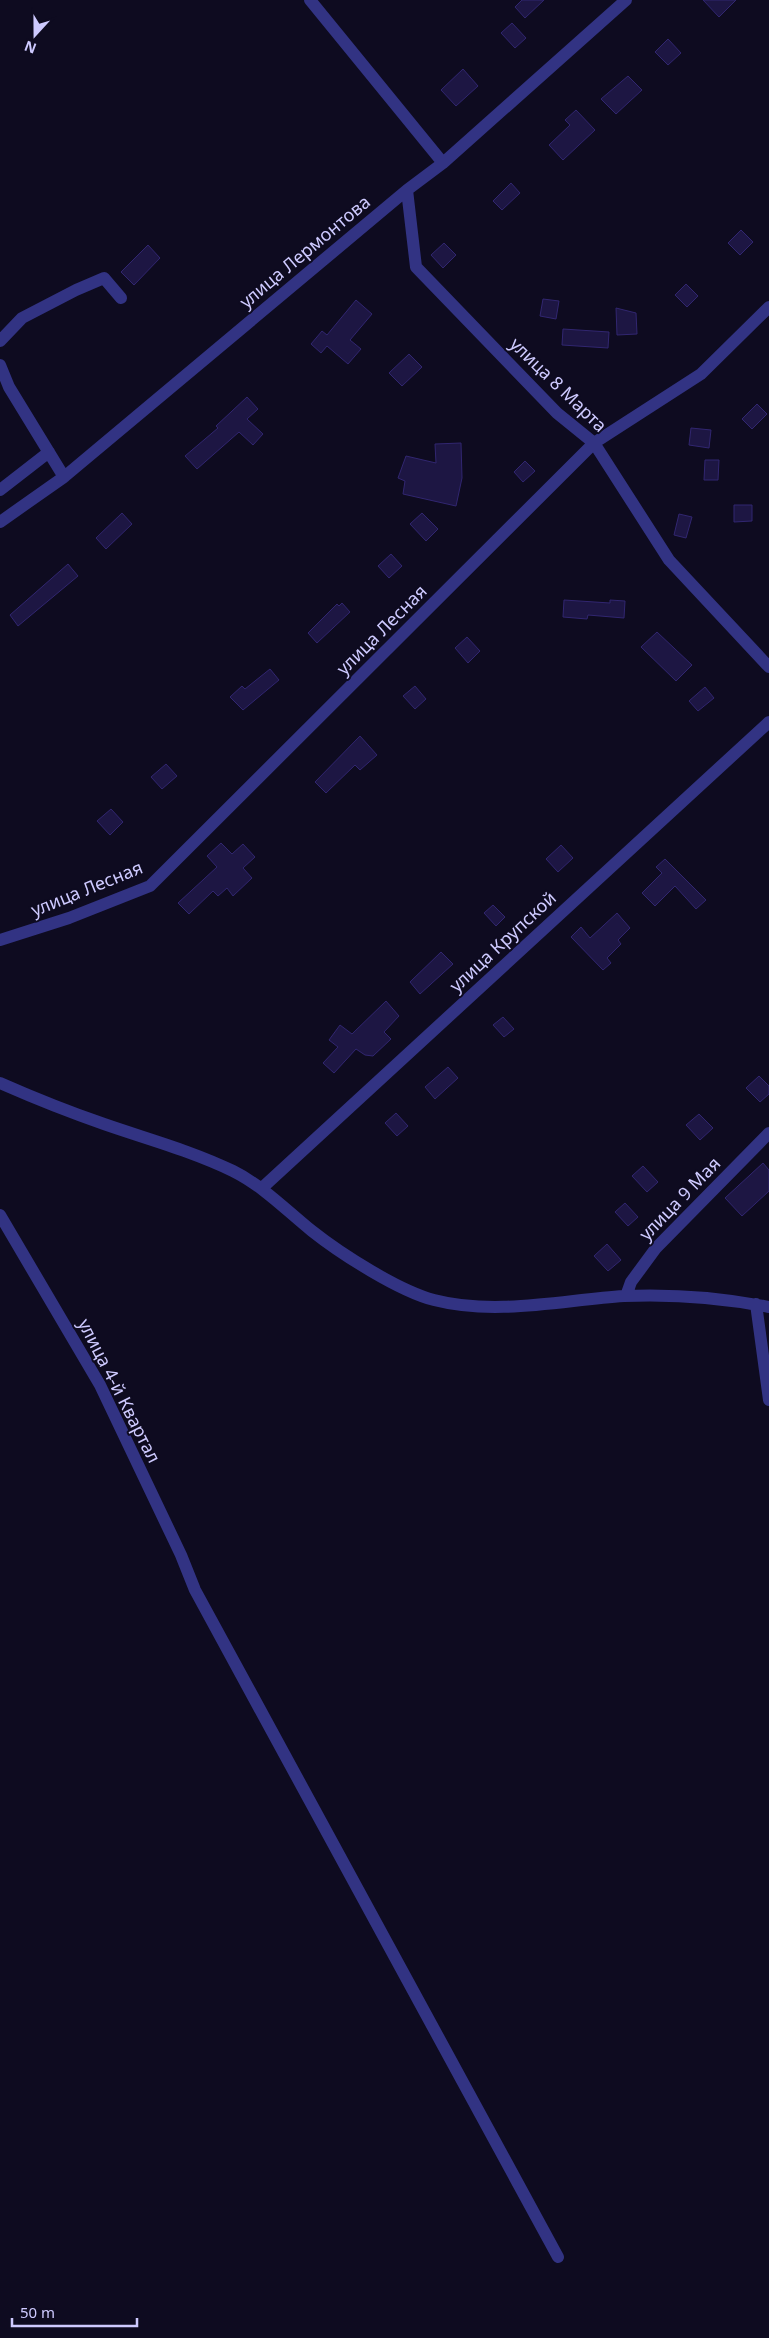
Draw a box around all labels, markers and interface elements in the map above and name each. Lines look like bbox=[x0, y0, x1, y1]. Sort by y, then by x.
north arrow bbox=[10, 10, 60, 60]
text: N bbox=[21, 37, 39, 59]
street label: улица Лермонтова bbox=[234, 189, 375, 313]
street label: улица 8 Марта bbox=[505, 332, 612, 437]
street label: улица Лесная bbox=[331, 579, 432, 680]
street label: улица Лесная bbox=[27, 855, 146, 921]
street label: улица Крупской bbox=[444, 886, 561, 997]
street label: улица 9 Мая bbox=[633, 1151, 725, 1245]
street label: улица 4-й Квартал bbox=[73, 1314, 167, 1467]
scale bar bbox=[12, 2296, 138, 2328]
text: 50 m bbox=[20, 2302, 55, 2322]

